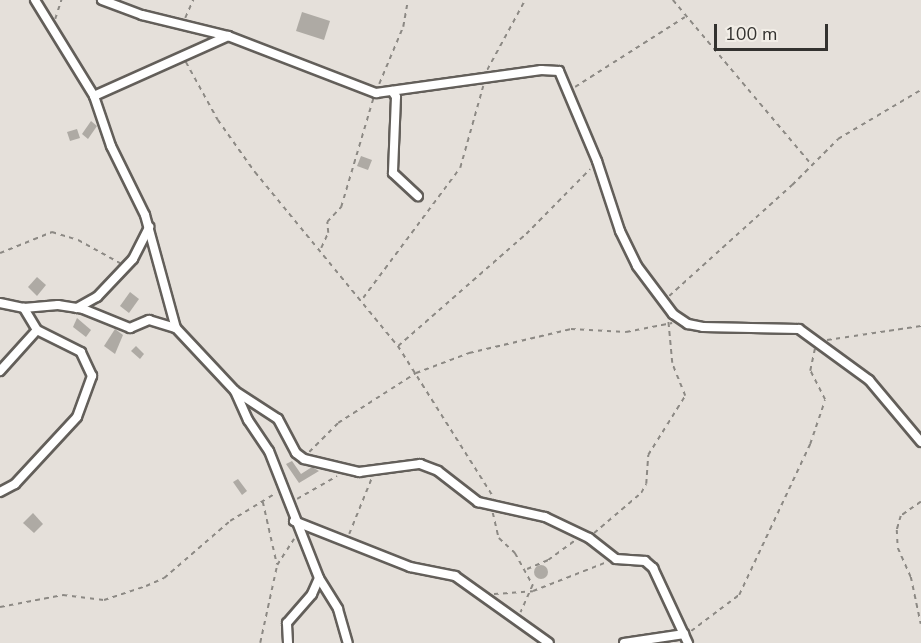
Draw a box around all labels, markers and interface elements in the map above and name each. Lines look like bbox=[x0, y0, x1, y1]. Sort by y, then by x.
scale bar bbox=[717, 12, 831, 50]
text: 100 m bbox=[725, 22, 777, 46]

